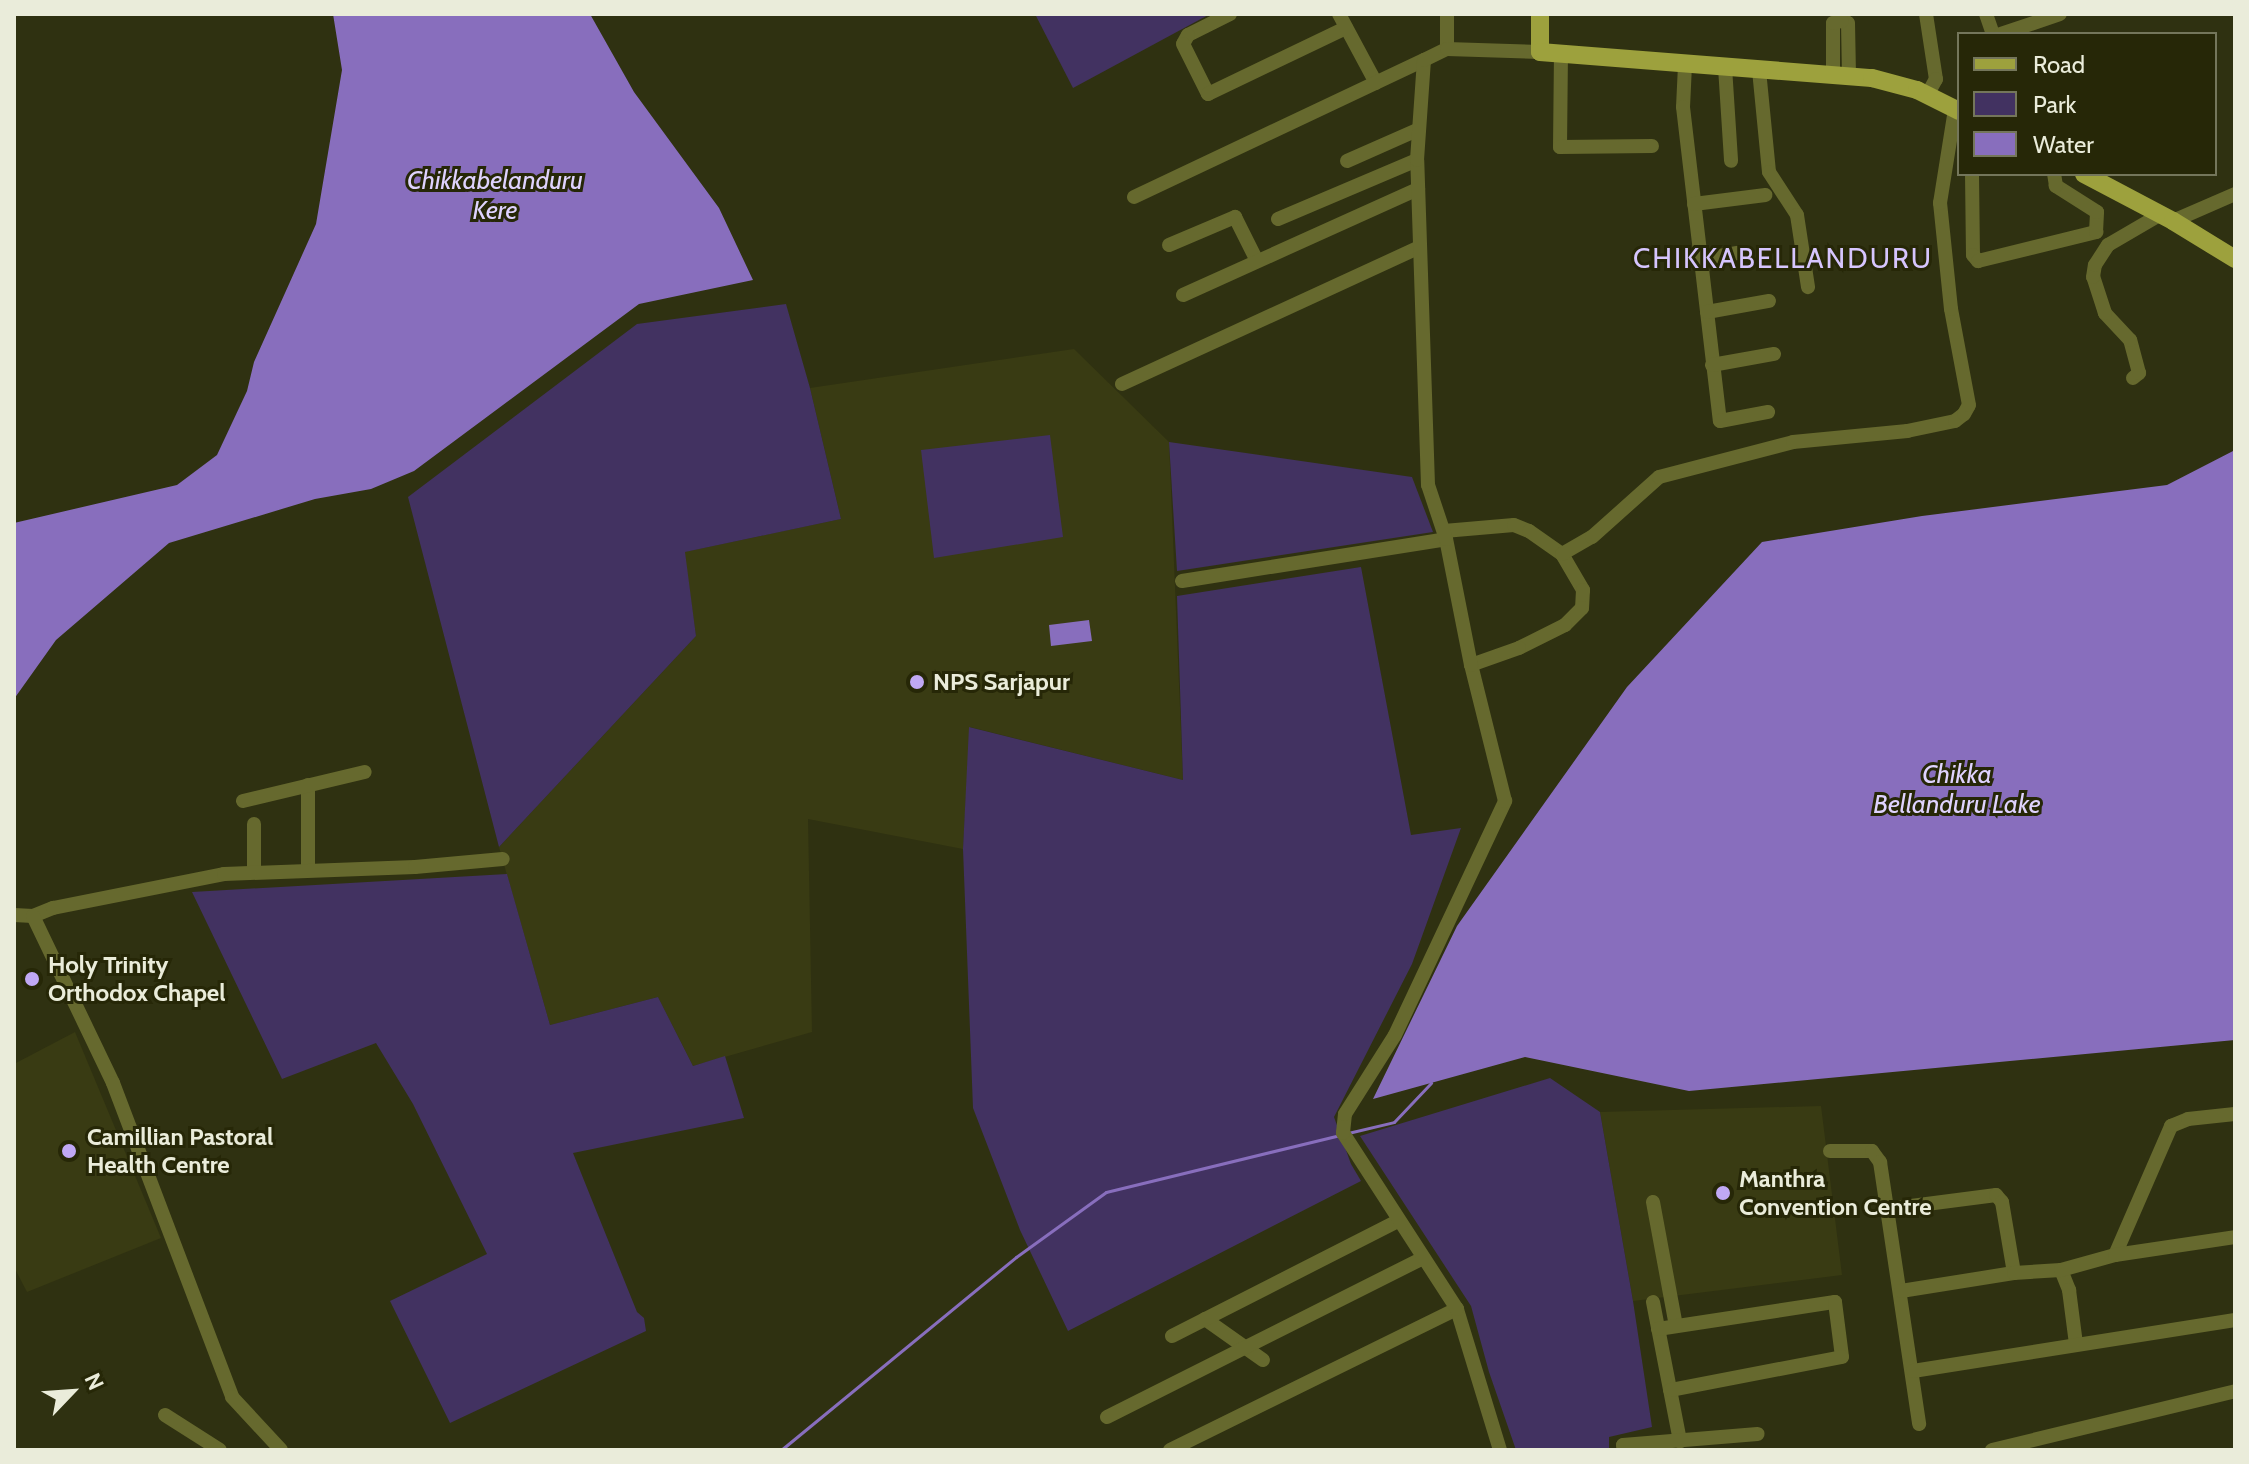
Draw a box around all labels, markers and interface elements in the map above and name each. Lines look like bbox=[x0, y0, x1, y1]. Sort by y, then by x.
legend bbox=[1957, 32, 2217, 176]
text: Road bbox=[2033, 50, 2085, 79]
text: Park bbox=[2033, 90, 2076, 119]
text: Water bbox=[2033, 130, 2094, 159]
water label: Chikkabelanduru Kere bbox=[407, 165, 583, 226]
district label: CHIKKABELLANDURU bbox=[1633, 241, 1933, 275]
place label: NPS Sarjapur bbox=[933, 668, 1070, 696]
marker: NPS Sarjapur bbox=[908, 673, 926, 691]
water label: Chikka Bellanduru Lake bbox=[1873, 759, 2041, 820]
place label: Holy Trinity Orthodox Chapel bbox=[48, 951, 226, 1007]
marker: Holy Trinity Orthodox Chapel bbox=[23, 970, 41, 988]
place label: Camillian Pastoral Health Centre bbox=[87, 1123, 273, 1179]
marker: Camillian Pastoral Health Centre bbox=[58, 1140, 80, 1162]
place label: Manthra Convention Centre bbox=[1739, 1165, 1932, 1221]
marker: Manthra Convention Centre bbox=[1714, 1184, 1732, 1202]
north arrow bbox=[32, 1352, 112, 1432]
text: N bbox=[79, 1369, 110, 1394]

